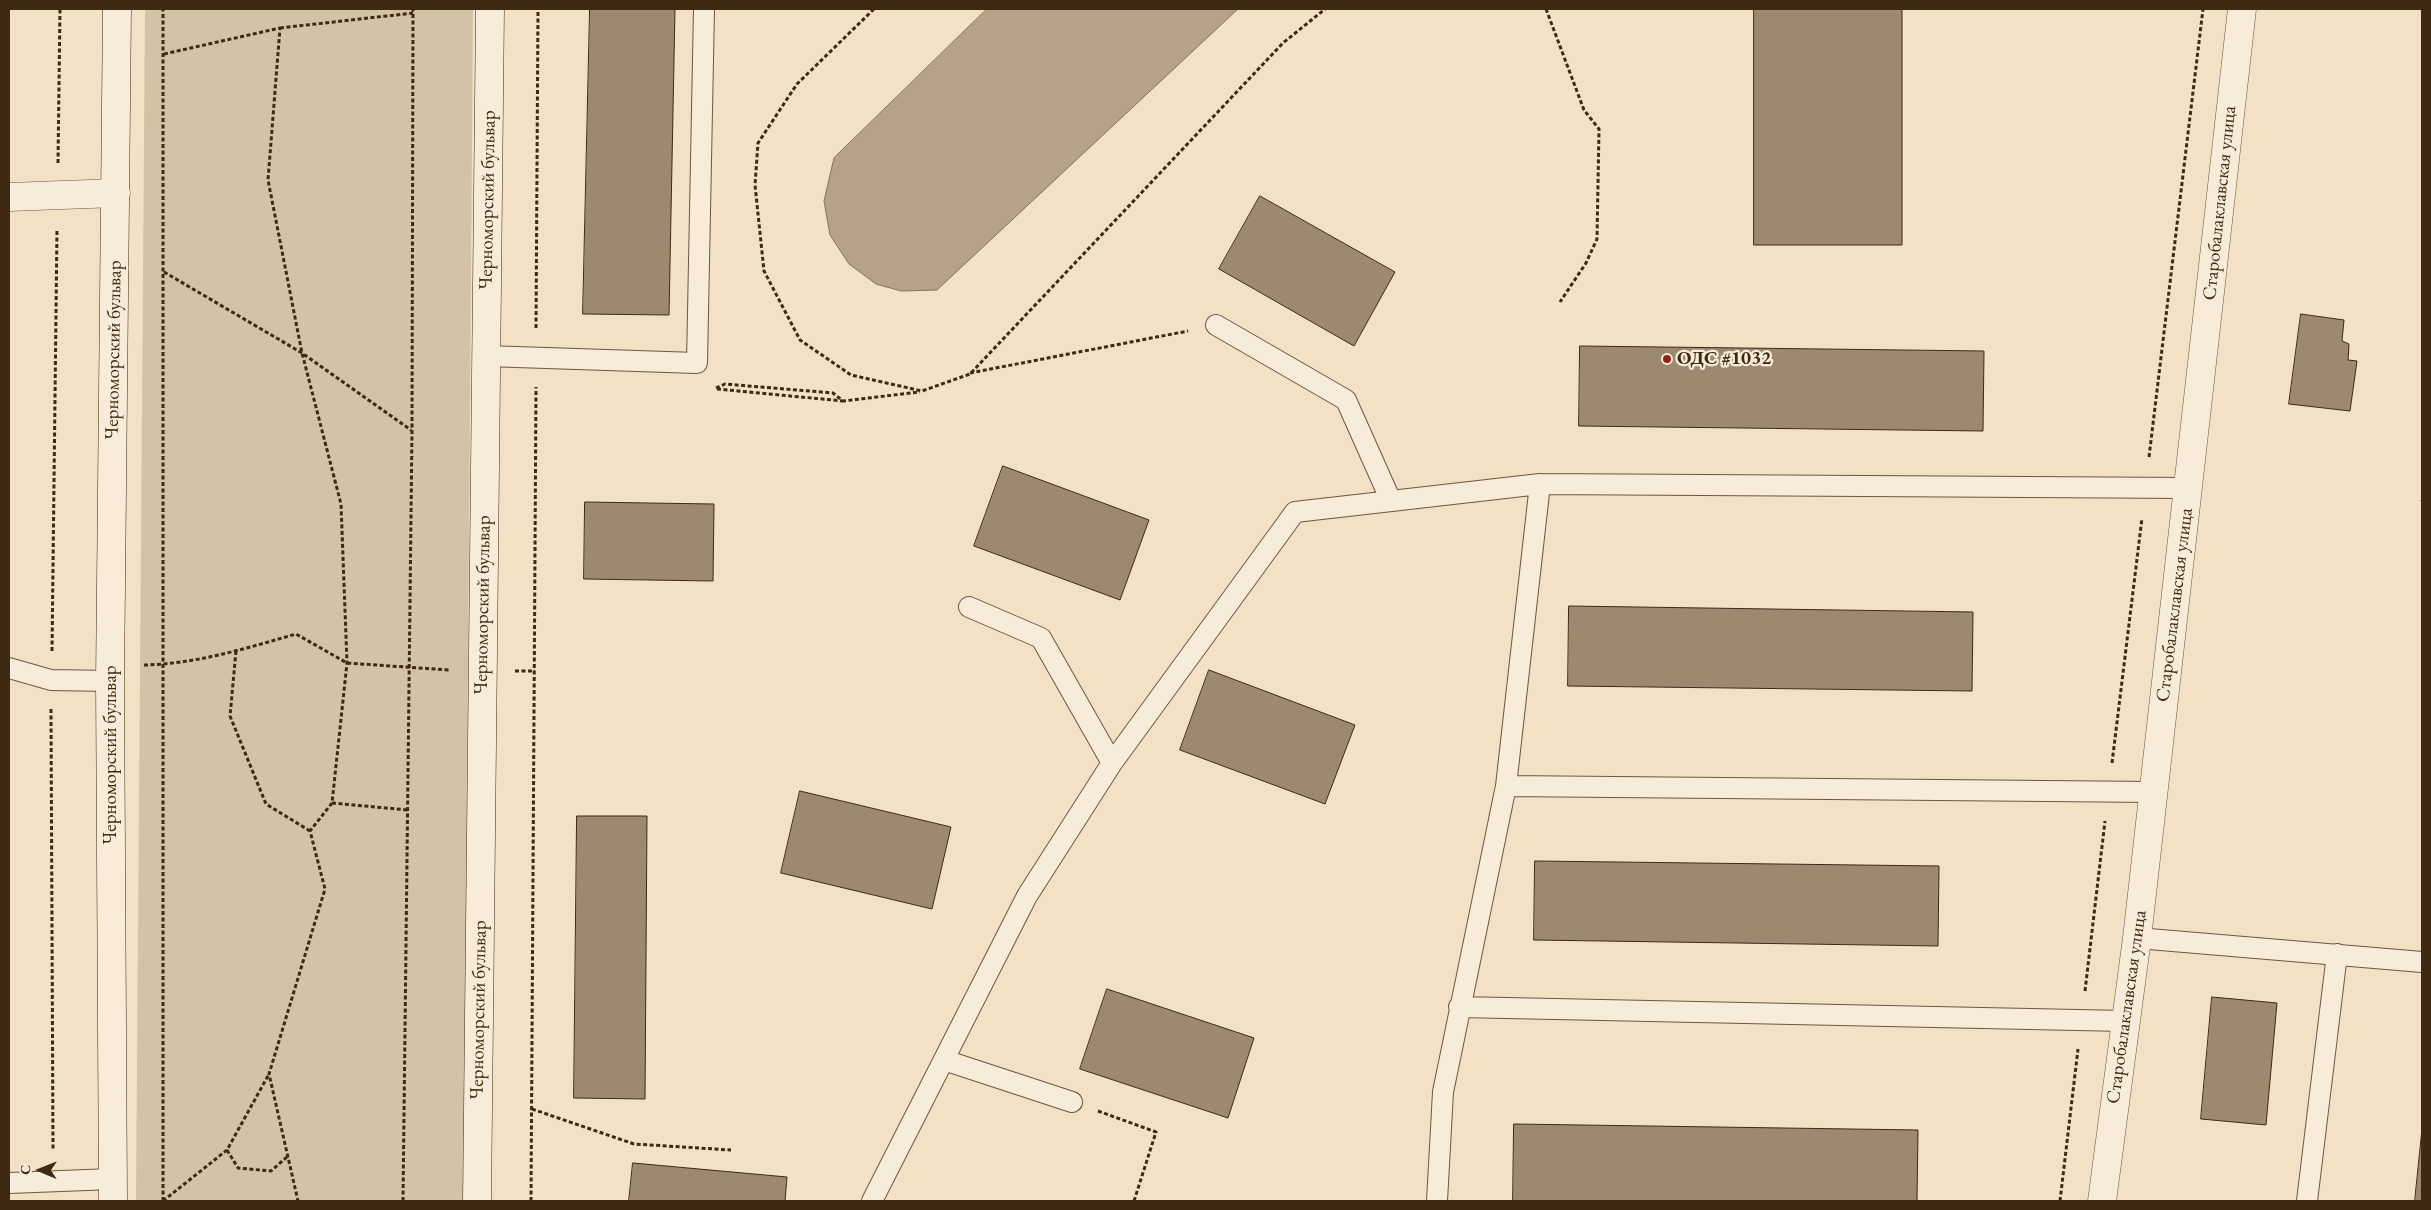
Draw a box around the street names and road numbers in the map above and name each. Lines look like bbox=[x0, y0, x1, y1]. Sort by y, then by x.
street label: Старобалаклавская улица bbox=[2198, 105, 2242, 301]
street label: Черноморский бульвар bbox=[475, 110, 501, 290]
street label: Черноморский бульвар bbox=[101, 260, 127, 440]
street label: Старобалаклавская улица bbox=[2152, 507, 2198, 703]
street label: Черноморский бульвар bbox=[470, 515, 496, 695]
street label: Черноморский бульвар bbox=[100, 665, 122, 845]
street label: Старобалаклавская улица bbox=[2102, 909, 2152, 1105]
street label: Черноморский бульвар bbox=[466, 920, 492, 1100]

